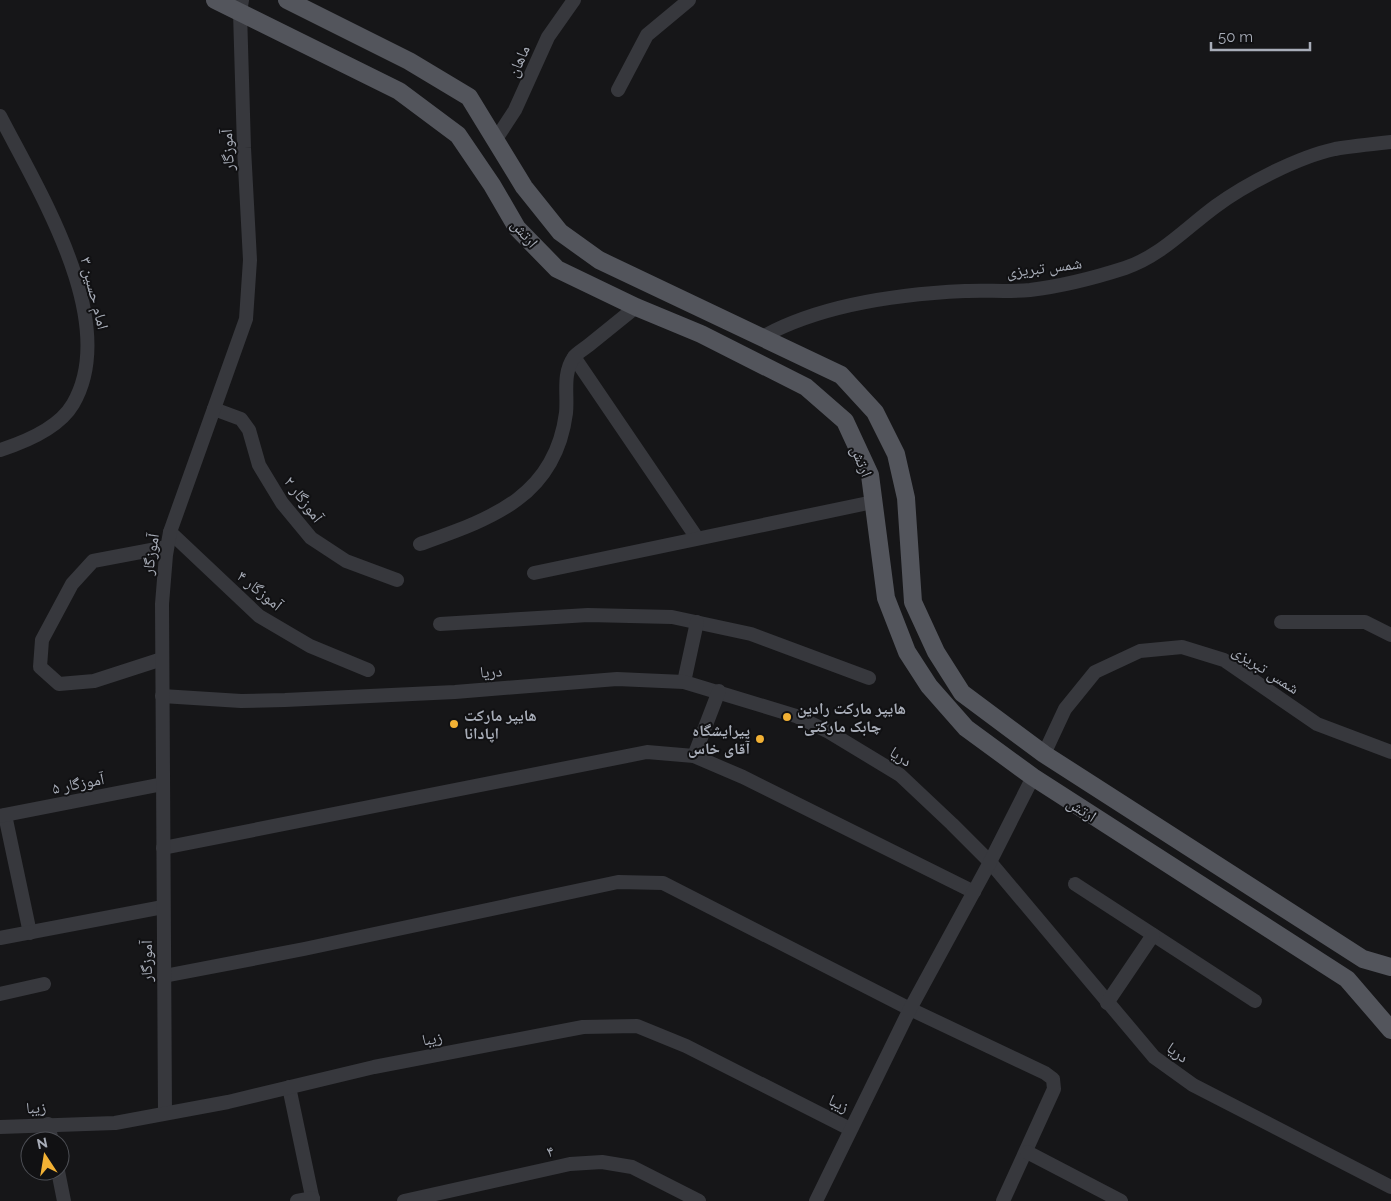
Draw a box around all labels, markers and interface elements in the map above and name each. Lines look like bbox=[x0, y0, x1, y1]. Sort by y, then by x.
scale bar bbox=[1211, 20, 1310, 52]
text: 50 m bbox=[1218, 28, 1253, 46]
street label: ماهان bbox=[503, 42, 535, 81]
street label: آموزگار bbox=[217, 128, 238, 172]
street label: ارتش bbox=[506, 215, 542, 252]
street label: شمس تبریزی bbox=[1005, 253, 1083, 283]
street label: امام حسین ۳ bbox=[75, 255, 113, 332]
street label: ارتش bbox=[846, 443, 876, 480]
street label: آموزگار ۲ bbox=[280, 472, 328, 527]
street label: آموزگار bbox=[138, 531, 163, 577]
street label: آموزگار ۴ bbox=[233, 566, 287, 615]
street label: شمس تبریزی bbox=[1228, 641, 1303, 699]
street label: دریا bbox=[479, 661, 503, 682]
place label: هایپر مارکت رادین -چابک مارکتی bbox=[797, 699, 906, 736]
place label: هایپر مارکت اپادانا bbox=[464, 706, 537, 743]
marker: هایپر مارکت رادین -چابک مارکتی bbox=[781, 711, 793, 723]
marker: هایپر مارکت اپادانا bbox=[448, 718, 460, 730]
place label: پیرایشگاه آقای خاس bbox=[688, 721, 751, 758]
marker: پیرایشگاه آقای خاس bbox=[754, 733, 766, 745]
street label: دریا bbox=[886, 742, 915, 771]
street label: آموزگار ۵ bbox=[50, 769, 107, 798]
street label: ارتش bbox=[1063, 793, 1100, 827]
street label: آموزگار bbox=[137, 939, 156, 983]
street label: زیبا bbox=[420, 1027, 444, 1050]
street label: دریا bbox=[1163, 1038, 1192, 1067]
street label: زیبا bbox=[825, 1090, 852, 1117]
street label: زیبا bbox=[25, 1097, 47, 1118]
north arrow bbox=[20, 1131, 70, 1181]
text: N bbox=[35, 1134, 49, 1152]
street label: ۴ bbox=[545, 1141, 556, 1162]

